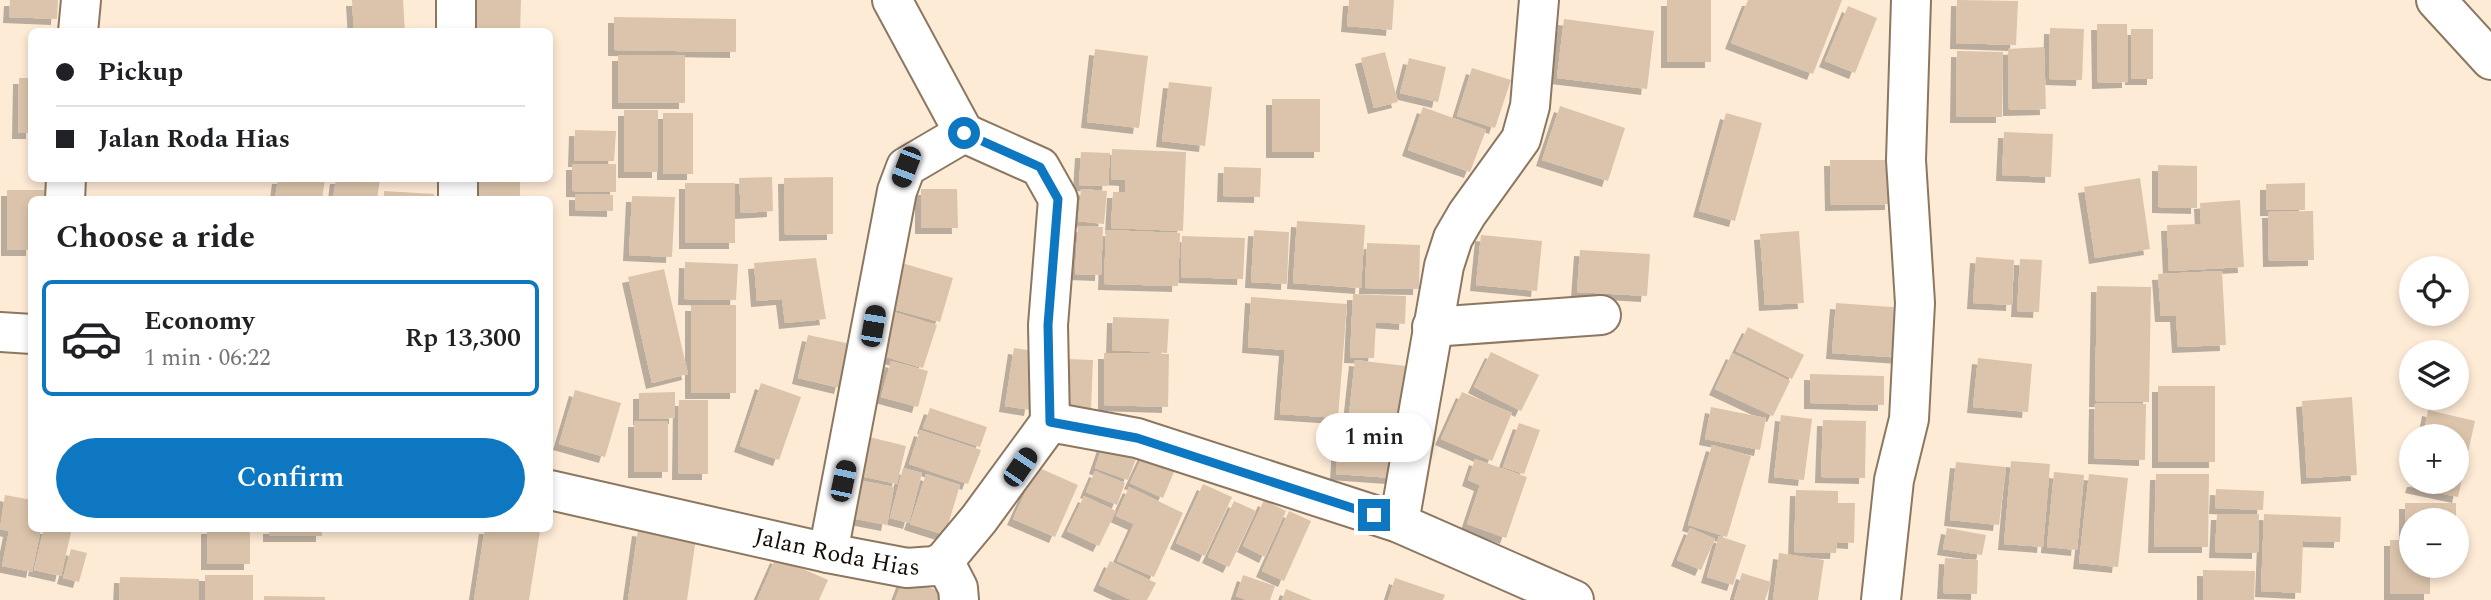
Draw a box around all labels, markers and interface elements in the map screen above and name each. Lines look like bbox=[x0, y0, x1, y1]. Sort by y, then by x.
text: Pickup bbox=[98, 52, 183, 92]
route start bbox=[948, 117, 980, 149]
text: Jalan Roda Hias bbox=[98, 119, 290, 159]
car bbox=[889, 144, 924, 190]
text: Choose a ride bbox=[56, 213, 255, 262]
map controls bbox=[2399, 256, 2469, 578]
button: locate bbox=[2399, 256, 2469, 326]
text: Economy bbox=[144, 301, 254, 341]
car bbox=[860, 303, 887, 349]
icon: car bbox=[60, 307, 123, 370]
text: Rp 13,300 bbox=[405, 318, 521, 358]
button: layers bbox=[2399, 340, 2469, 410]
text: 1 min · 06:22 bbox=[144, 341, 271, 376]
callout: 1 min bbox=[1316, 414, 1432, 462]
text: 1 min bbox=[1344, 420, 1404, 455]
button: + bbox=[2399, 424, 2469, 494]
button: Confirm bbox=[56, 438, 525, 518]
car bbox=[1000, 444, 1041, 490]
car bbox=[829, 458, 858, 504]
route end bbox=[1358, 499, 1390, 531]
button: − bbox=[2399, 508, 2469, 578]
street label: Jalan Roda Hias bbox=[751, 519, 921, 586]

